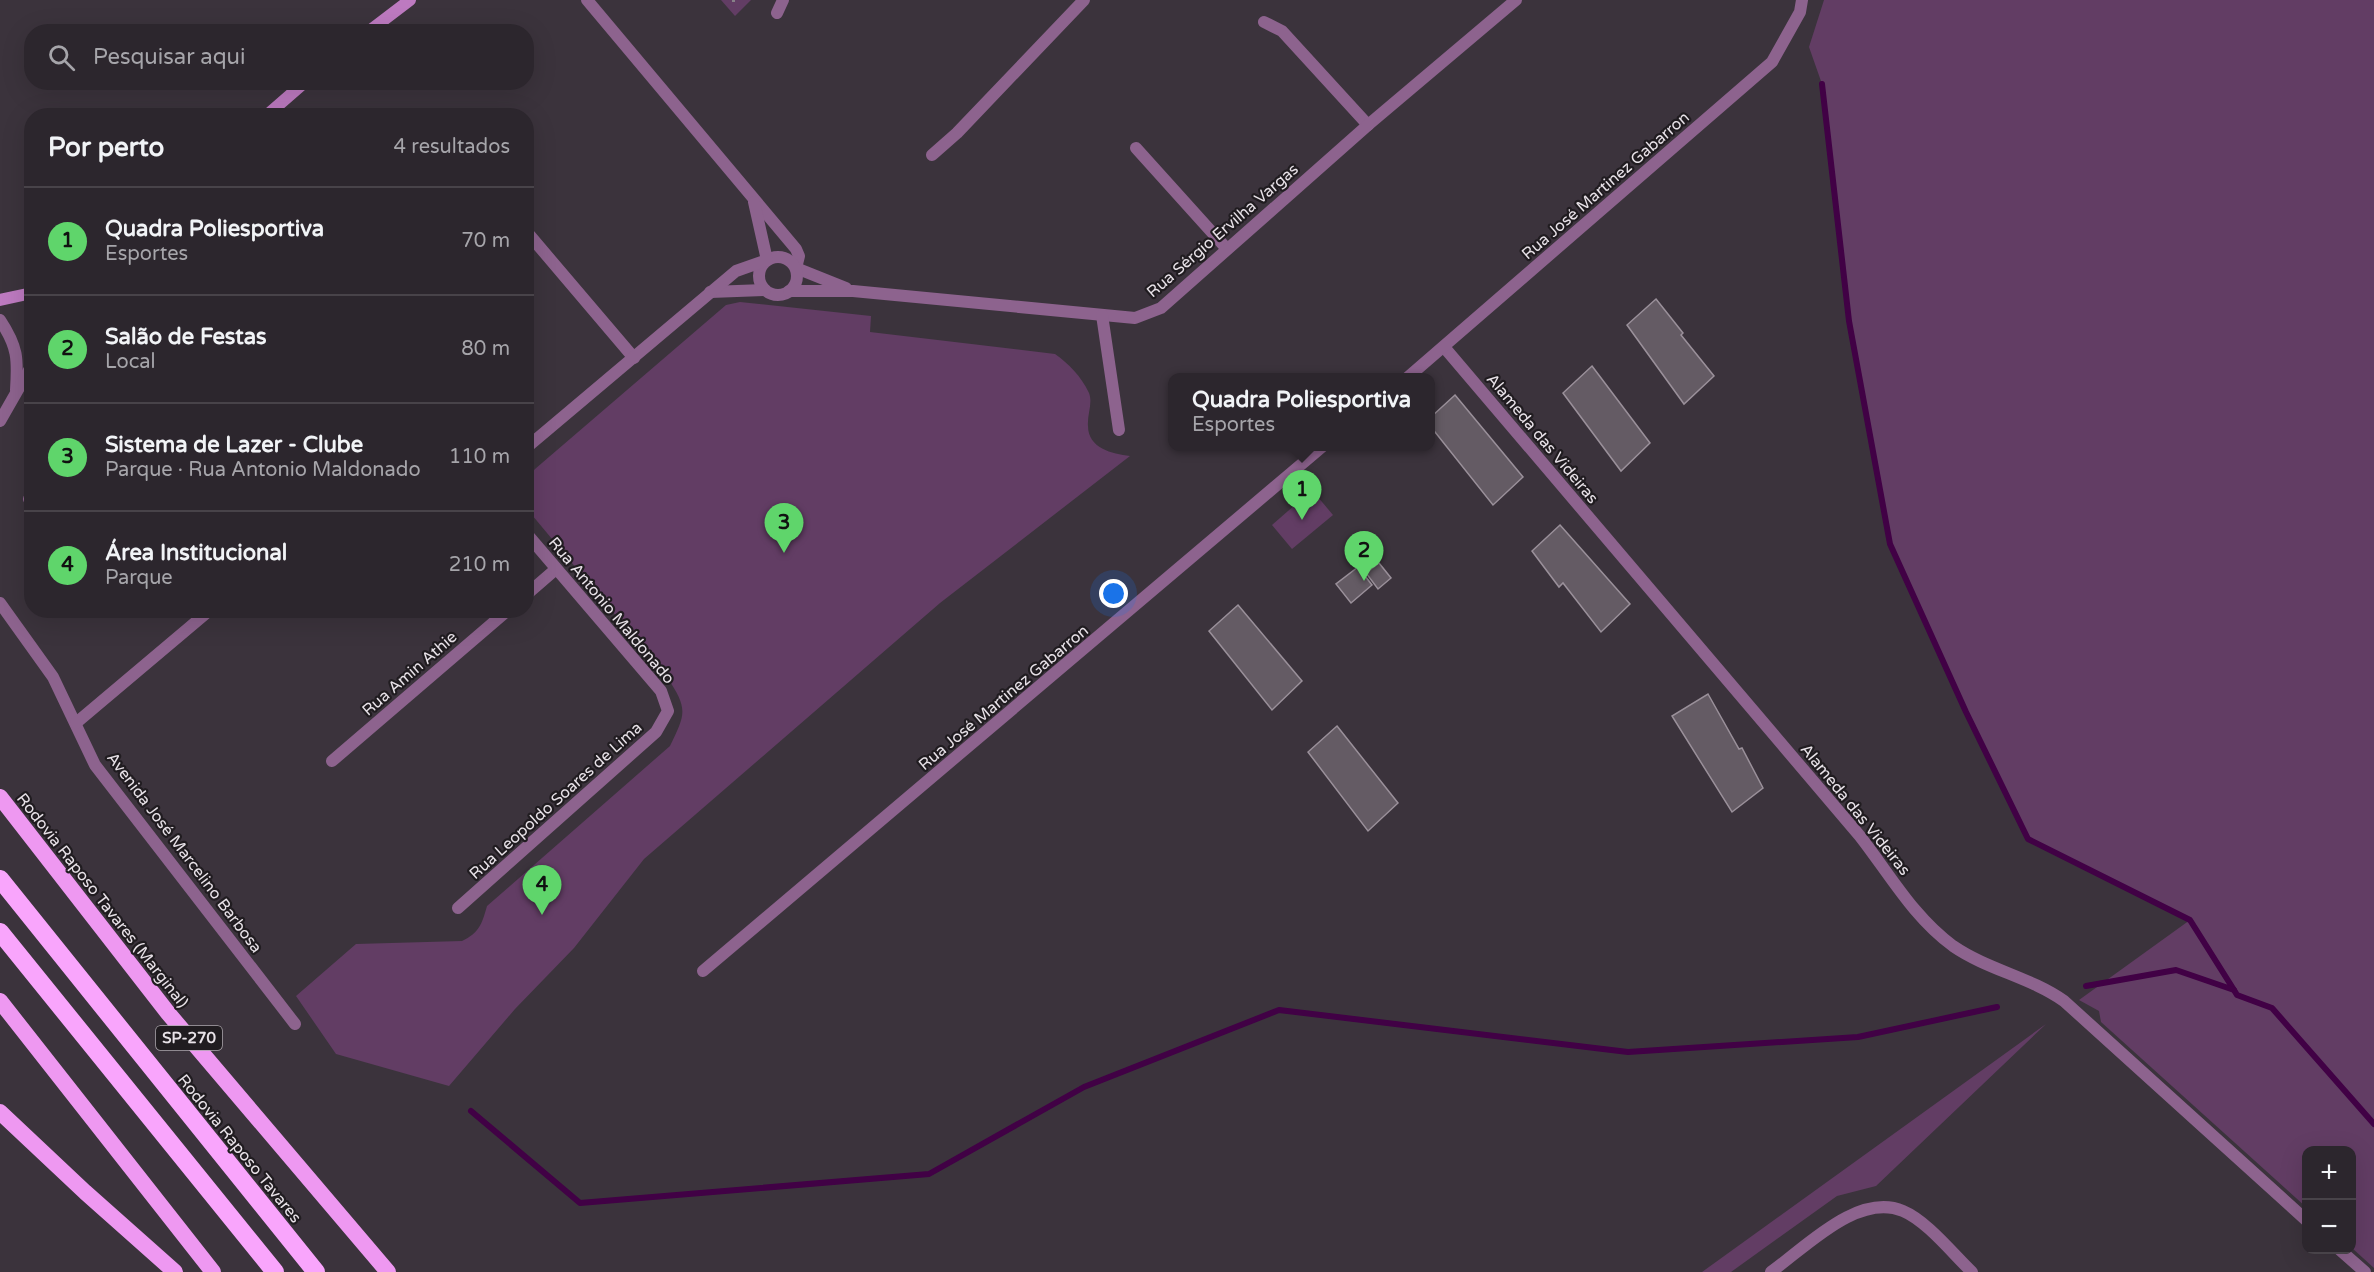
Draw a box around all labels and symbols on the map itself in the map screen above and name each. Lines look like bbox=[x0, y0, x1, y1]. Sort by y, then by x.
street label: Rua José Martinez Gabarron bbox=[1518, 107, 1694, 264]
street label: Rua Sérgio Ervilha Vargas bbox=[1143, 159, 1303, 302]
street label: Alameda das Videiras bbox=[1482, 370, 1602, 508]
pin: 1 bbox=[1282, 470, 1322, 520]
pin: 3 bbox=[764, 504, 804, 553]
pin: 2 bbox=[1344, 532, 1384, 581]
street label: Rua Antonio Maldonado bbox=[544, 533, 679, 688]
your location bbox=[1099, 579, 1128, 608]
street label: Rua José Martinez Gabarron bbox=[915, 621, 1093, 775]
street label: Rua Amin Athie bbox=[358, 627, 461, 720]
street label: Rua Leopoldo Soares de Lima bbox=[465, 718, 646, 884]
street label: Alameda das Videiras bbox=[1796, 740, 1914, 879]
street label: Avenida José Marcelino Barbosa bbox=[102, 748, 266, 957]
street label: Rodovia Raposo Tavares (Marginal) bbox=[12, 789, 192, 1012]
pin: 4 bbox=[522, 866, 562, 915]
road number: SP-270 bbox=[156, 1026, 222, 1050]
street label: Rodovia Raposo Tavares bbox=[173, 1070, 305, 1227]

